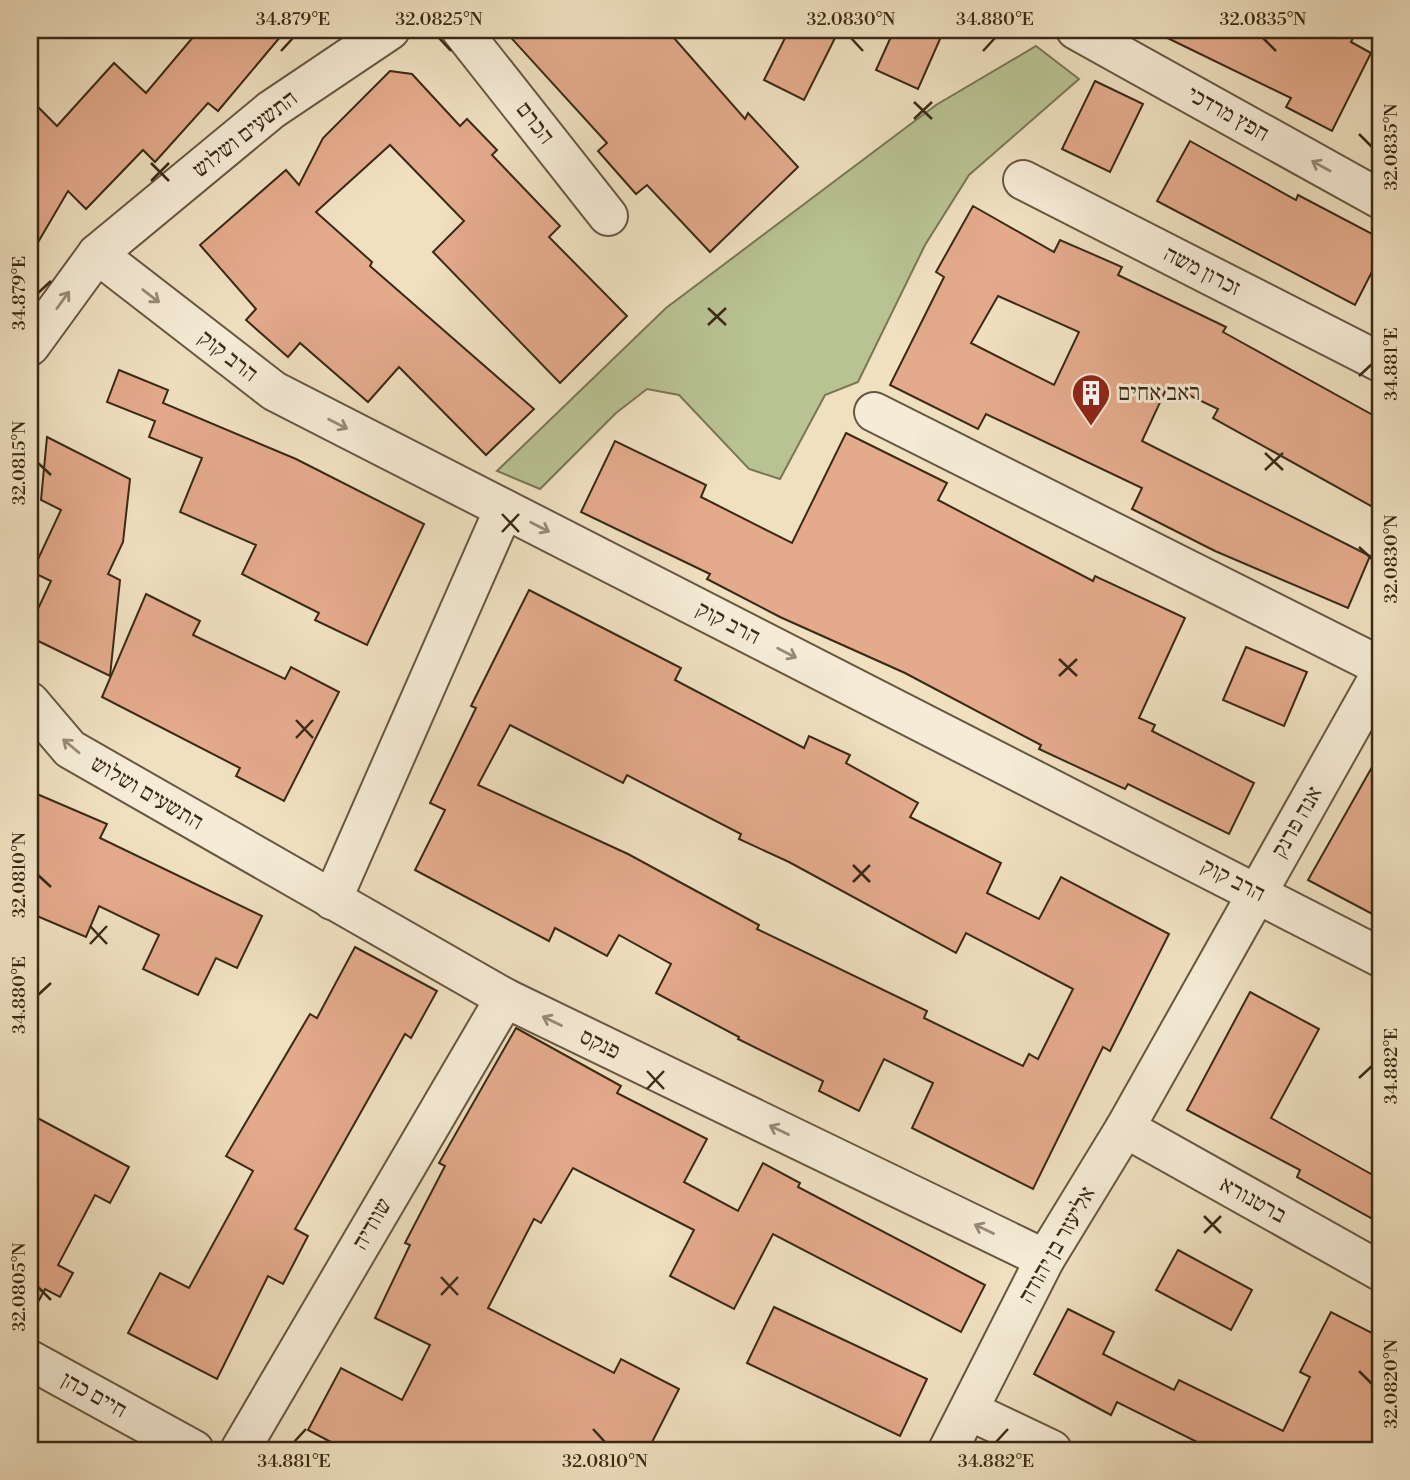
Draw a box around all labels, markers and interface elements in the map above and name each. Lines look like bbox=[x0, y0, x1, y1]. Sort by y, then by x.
text: 34.879°E bbox=[256, 8, 330, 31]
text: 32.0825°N bbox=[395, 8, 483, 31]
text: 32.0830°N bbox=[806, 8, 896, 31]
text: 34.880°E bbox=[956, 8, 1034, 31]
text: 32.0835°N bbox=[1219, 8, 1307, 31]
street label: חפץ מרדכי bbox=[1182, 80, 1274, 148]
street label: התשעים ושלוש bbox=[187, 84, 303, 184]
street label: הכרם bbox=[510, 96, 560, 150]
text: 32.0835°N bbox=[1380, 103, 1403, 191]
one-way arrow bbox=[1311, 159, 1331, 173]
street label: זכרון משה bbox=[1159, 240, 1245, 302]
text: 34.879°E bbox=[8, 256, 31, 330]
one-way arrow bbox=[141, 288, 159, 303]
one-way arrow bbox=[56, 291, 70, 310]
street label: הרב קוק bbox=[192, 324, 264, 388]
text: 34.881°E bbox=[1380, 327, 1403, 401]
building icon: ראב אחים bbox=[1070, 372, 1112, 427]
place label: ראב אחים bbox=[1118, 379, 1200, 407]
one-way arrow bbox=[327, 417, 348, 431]
text: 32.0815°N bbox=[8, 420, 31, 505]
text: 32.0830°N bbox=[1380, 514, 1403, 604]
one-way arrow bbox=[529, 521, 550, 535]
street label: הרב קוק bbox=[691, 595, 765, 651]
one-way arrow bbox=[776, 646, 797, 660]
one-way arrow bbox=[62, 739, 80, 755]
street label: התשעים ושלוש bbox=[86, 750, 208, 836]
street label: אנה פרנק bbox=[1265, 781, 1329, 863]
text: 32.0810°N bbox=[8, 831, 31, 918]
street label: הרב קוק bbox=[1196, 852, 1270, 908]
text: 34.880°E bbox=[8, 956, 31, 1034]
one-way arrow bbox=[542, 1014, 563, 1027]
street label: פנקס bbox=[575, 1022, 625, 1066]
text: 34.882°E bbox=[1380, 1028, 1403, 1104]
one-way arrow bbox=[769, 1123, 790, 1137]
street label: ברטנורא bbox=[1215, 1170, 1291, 1230]
street label: אליעזר בן יהודה bbox=[1012, 1181, 1102, 1309]
street label: שוודיה bbox=[346, 1193, 398, 1255]
one-way arrow bbox=[974, 1222, 995, 1236]
text: 32.0805°N bbox=[8, 1242, 31, 1332]
text: 32.0820°N bbox=[1380, 1339, 1403, 1429]
street label: חיים כהן bbox=[56, 1366, 132, 1424]
text: 34.881°E bbox=[257, 1450, 331, 1473]
text: 32.0810°N bbox=[562, 1450, 649, 1473]
text: 34.882°E bbox=[958, 1450, 1034, 1473]

